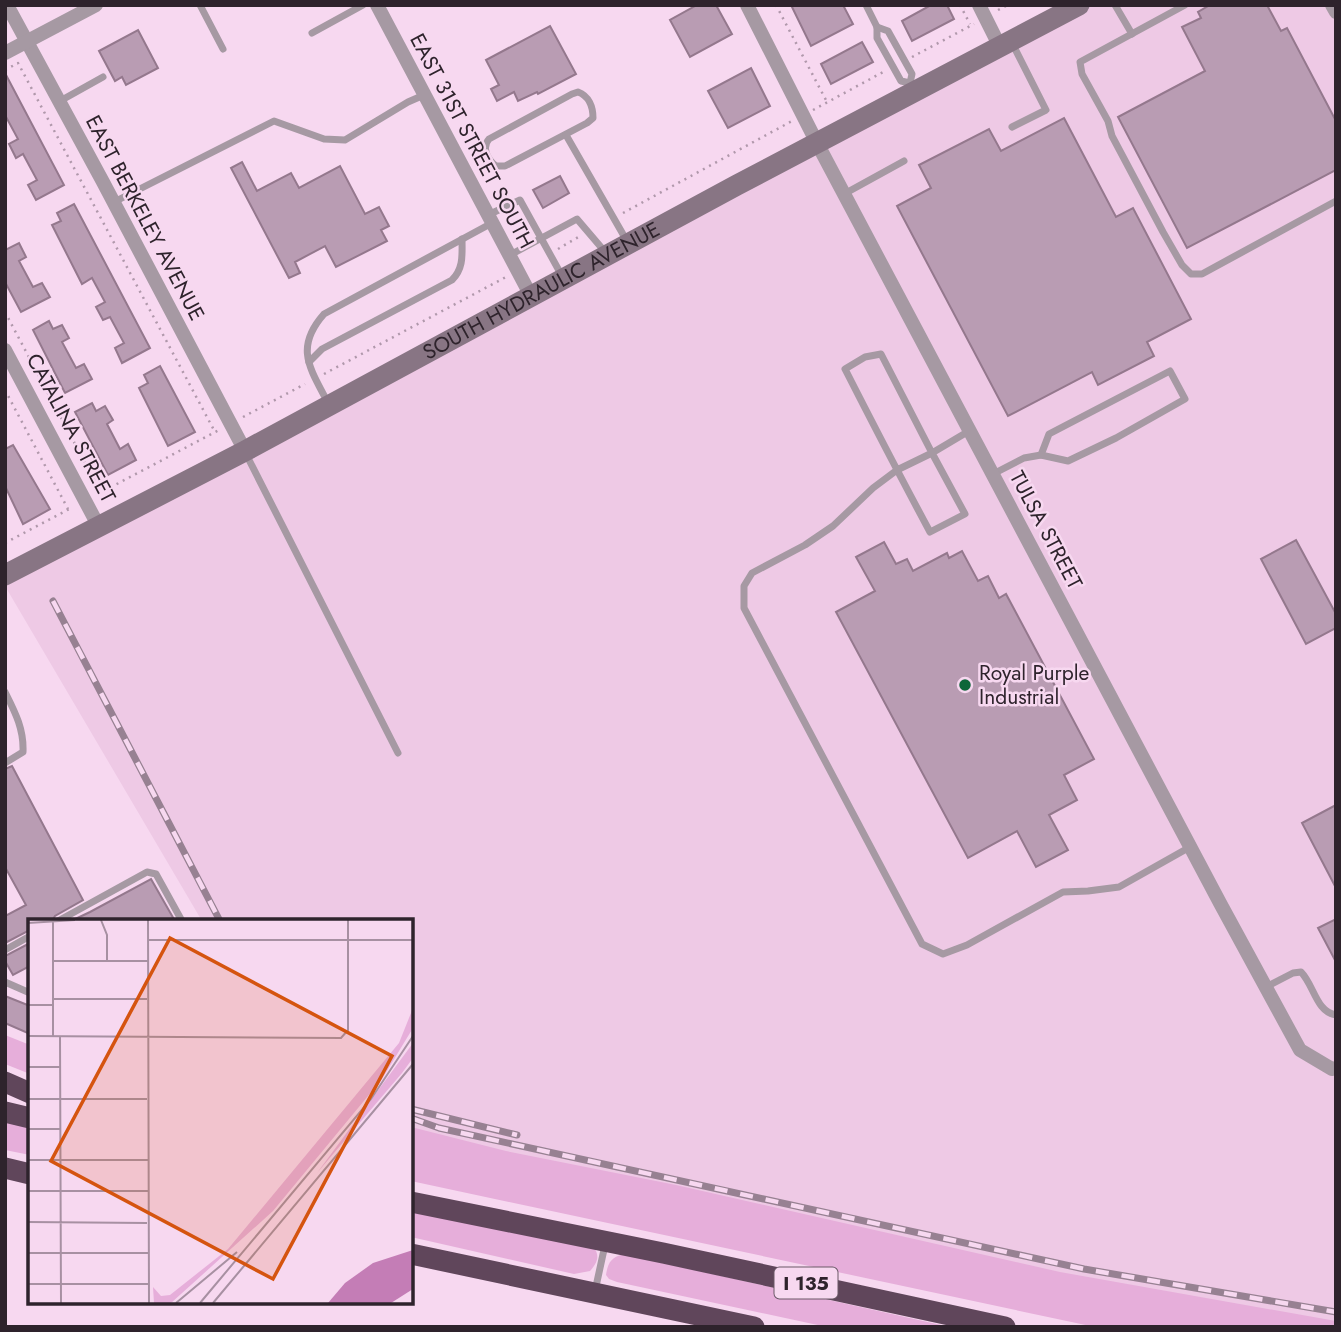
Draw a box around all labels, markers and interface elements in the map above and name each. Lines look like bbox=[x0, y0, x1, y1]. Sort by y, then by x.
street label: EAST 31ST STREET SOUTH bbox=[402, 28, 542, 254]
street label: EAST BERKELEY AVENUE bbox=[78, 110, 212, 326]
street label: SOUTH HYDRAULIC AVENUE bbox=[417, 214, 665, 367]
street label: CATALINA STREET bbox=[19, 348, 123, 508]
street label: TULSA STREET bbox=[1002, 466, 1090, 595]
place label: Royal Purple Industrial bbox=[979, 658, 1089, 712]
marker: Royal Purple Industrial bbox=[957, 677, 973, 693]
inset map bbox=[28, 919, 413, 1304]
road number: I 135 bbox=[774, 1268, 838, 1298]

